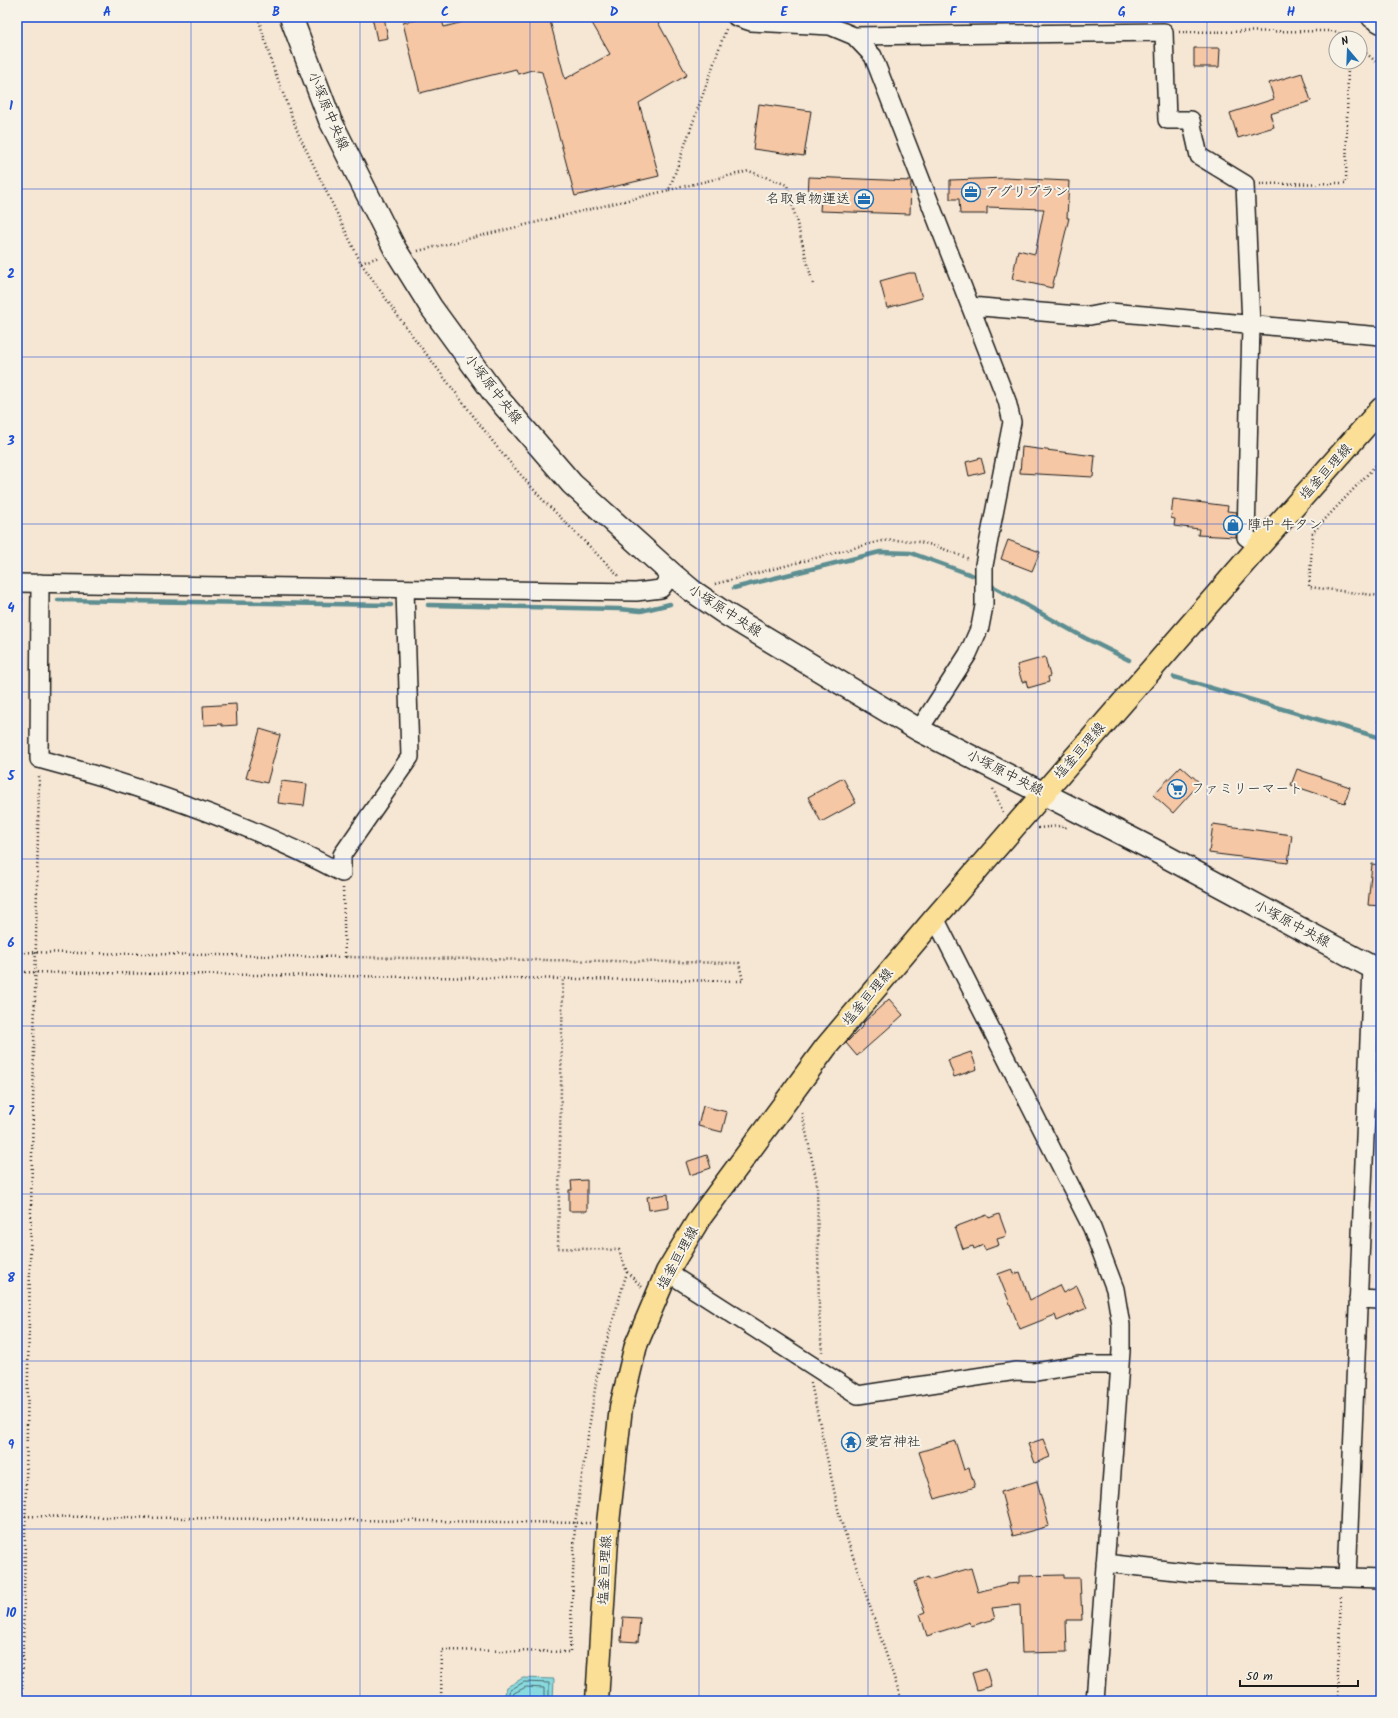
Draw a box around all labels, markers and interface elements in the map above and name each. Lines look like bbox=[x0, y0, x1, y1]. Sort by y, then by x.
text: A bbox=[103, 2, 111, 23]
text: B bbox=[272, 2, 280, 23]
text: C bbox=[441, 2, 449, 23]
text: D bbox=[610, 2, 619, 23]
text: E bbox=[780, 2, 788, 23]
text: F bbox=[949, 2, 957, 23]
text: G bbox=[1118, 2, 1126, 23]
text: H bbox=[1287, 2, 1296, 23]
north arrow bbox=[1328, 30, 1368, 70]
text: N bbox=[1339, 32, 1351, 51]
street label: 小塚原中央線 bbox=[301, 68, 355, 154]
text: 1 bbox=[9, 96, 13, 117]
office icon: アグリプラン bbox=[960, 181, 982, 203]
place label: アグリプラン bbox=[985, 181, 1068, 203]
place label: 名取貨物運送 bbox=[766, 188, 850, 210]
office icon: 名取貨物運送 bbox=[853, 188, 875, 210]
text: 2 bbox=[7, 264, 15, 285]
street label: 小塚原中央線 bbox=[458, 349, 528, 429]
text: 3 bbox=[6, 431, 15, 452]
street label: 塩釜亘理線 bbox=[1294, 439, 1358, 505]
shop icon: 陣中 牛タン bbox=[1222, 514, 1244, 536]
place label: 陣中 牛タン bbox=[1247, 514, 1323, 536]
street label: 小塚原中央線 bbox=[684, 579, 766, 643]
text: 4 bbox=[7, 598, 15, 619]
street label: 塩釜亘理線 bbox=[1049, 717, 1111, 785]
street label: 小塚原中央線 bbox=[963, 744, 1047, 802]
text: 5 bbox=[7, 766, 16, 787]
supermarket icon: ファミリーマート bbox=[1166, 778, 1188, 800]
place label: ファミリーマート bbox=[1191, 778, 1303, 800]
street label: 小塚原中央線 bbox=[1250, 895, 1334, 953]
text: 6 bbox=[7, 933, 15, 954]
street label: 塩釜亘理線 bbox=[837, 963, 899, 1031]
text: 7 bbox=[8, 1101, 15, 1122]
street label: 塩釜亘理線 bbox=[651, 1222, 705, 1294]
text: 8 bbox=[7, 1268, 15, 1289]
temple icon: 愛宕神社 bbox=[840, 1431, 862, 1453]
place label: 愛宕神社 bbox=[865, 1431, 921, 1453]
text: 9 bbox=[8, 1435, 15, 1456]
street label: 塩釜亘理線 bbox=[592, 1534, 618, 1606]
text: 10 bbox=[6, 1603, 17, 1624]
scale bar bbox=[1240, 1662, 1358, 1688]
text: 50 m bbox=[1246, 1667, 1273, 1686]

